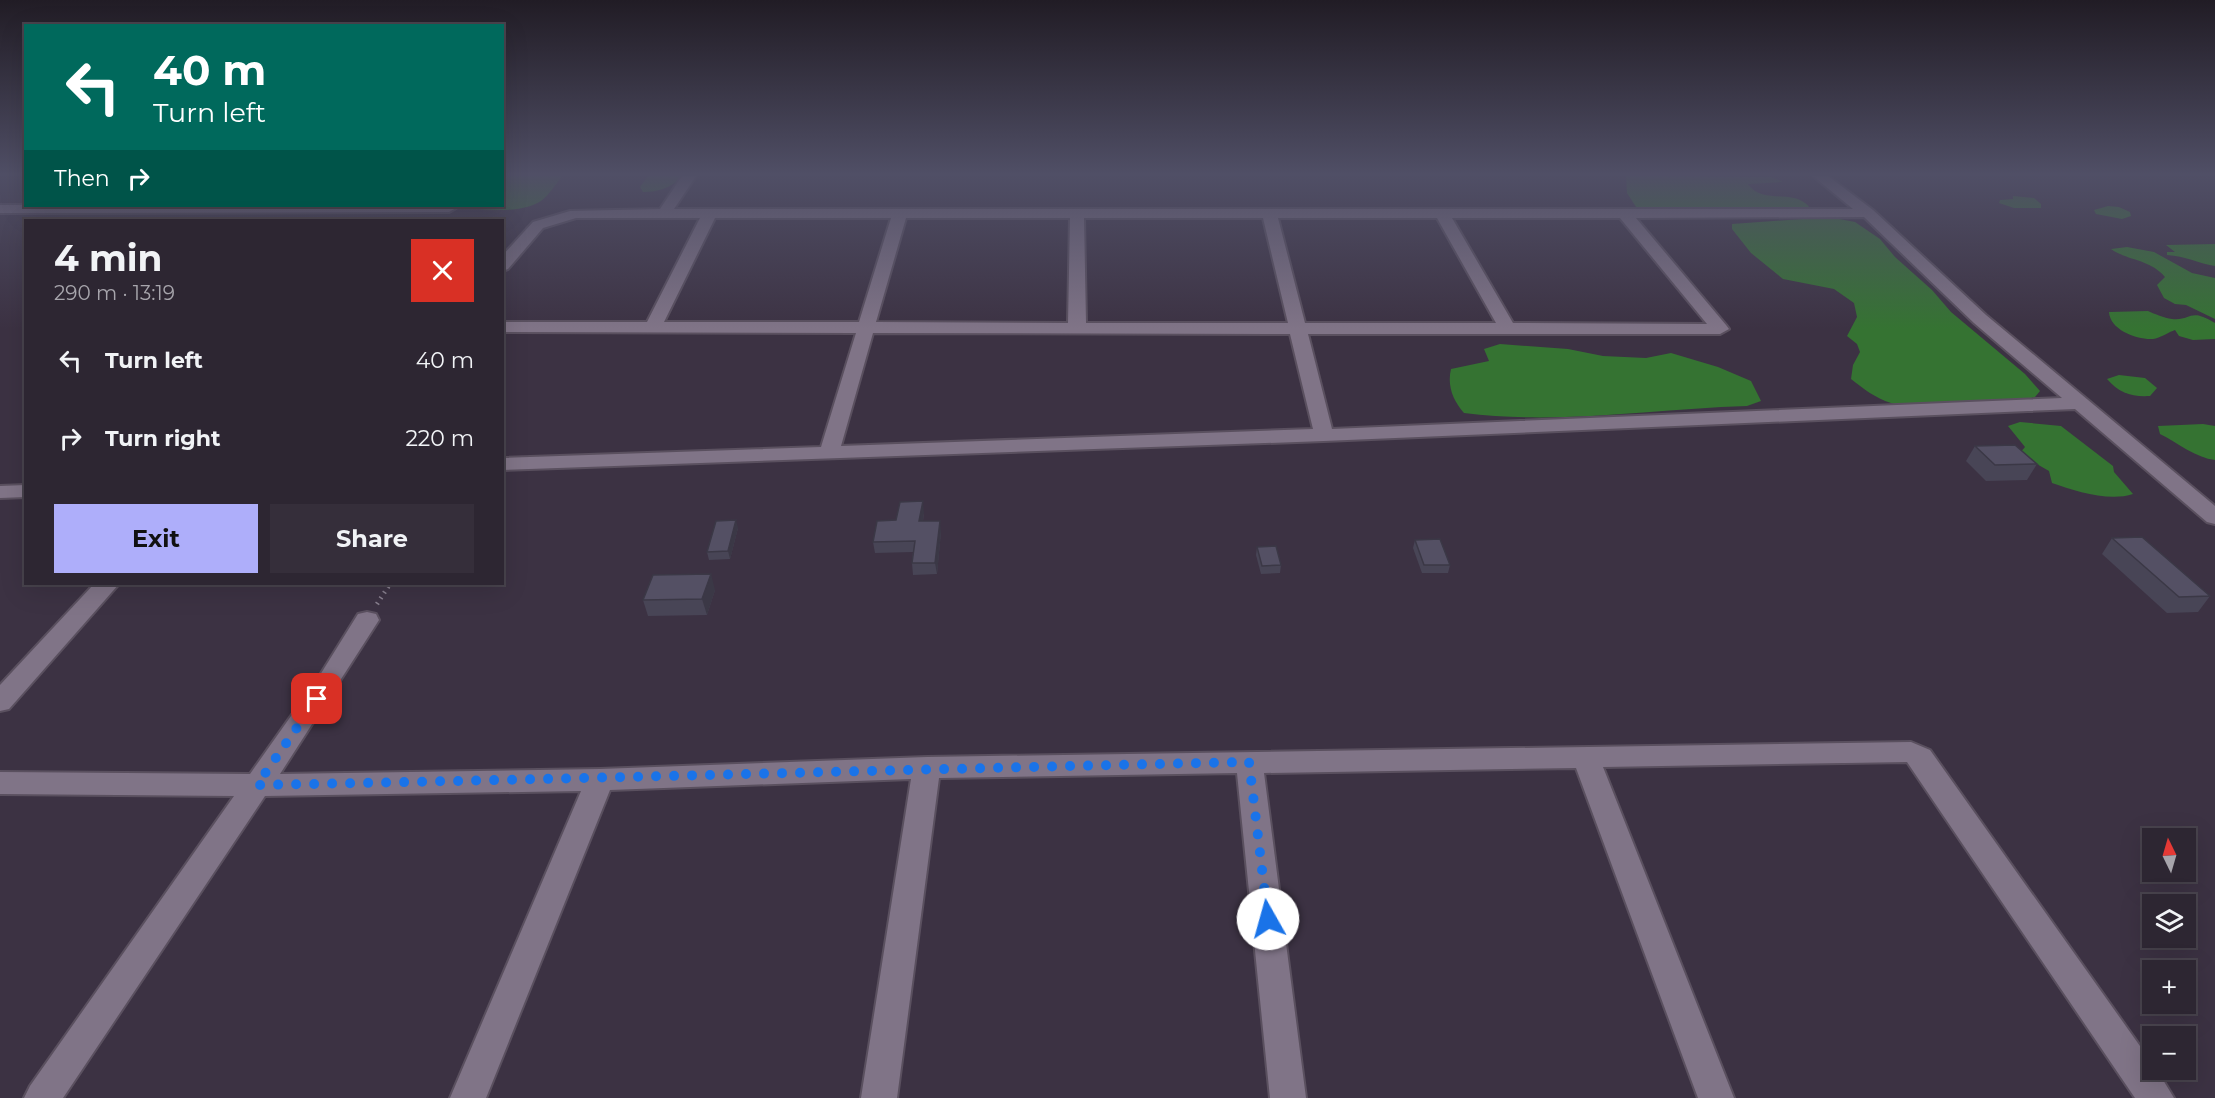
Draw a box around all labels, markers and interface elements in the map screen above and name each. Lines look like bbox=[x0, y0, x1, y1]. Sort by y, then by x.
text: 40 m bbox=[153, 44, 266, 96]
icon: left bbox=[54, 48, 132, 126]
text: Turn left bbox=[153, 96, 266, 129]
icon: right bbox=[122, 162, 155, 195]
text: Then bbox=[54, 165, 110, 192]
text: 4 min bbox=[54, 236, 162, 280]
button: close bbox=[411, 239, 474, 302]
text: 290 m · 13:19 bbox=[54, 281, 175, 305]
icon: left bbox=[54, 344, 87, 377]
text: Turn left bbox=[105, 347, 203, 374]
text: 40 m bbox=[416, 347, 474, 374]
icon: right bbox=[54, 422, 87, 455]
text: Turn right bbox=[105, 425, 220, 452]
text: 220 m bbox=[405, 425, 474, 452]
button: Exit bbox=[54, 504, 258, 573]
button: Share bbox=[270, 504, 474, 573]
pin bbox=[291, 673, 342, 724]
icon: arrive bbox=[300, 682, 333, 715]
north arrow bbox=[2142, 828, 2196, 882]
map controls bbox=[2142, 828, 2196, 1080]
position arrow bbox=[1236, 887, 1300, 951]
button: layers bbox=[2142, 894, 2196, 948]
button: + bbox=[2142, 960, 2196, 1014]
button: − bbox=[2142, 1026, 2196, 1080]

